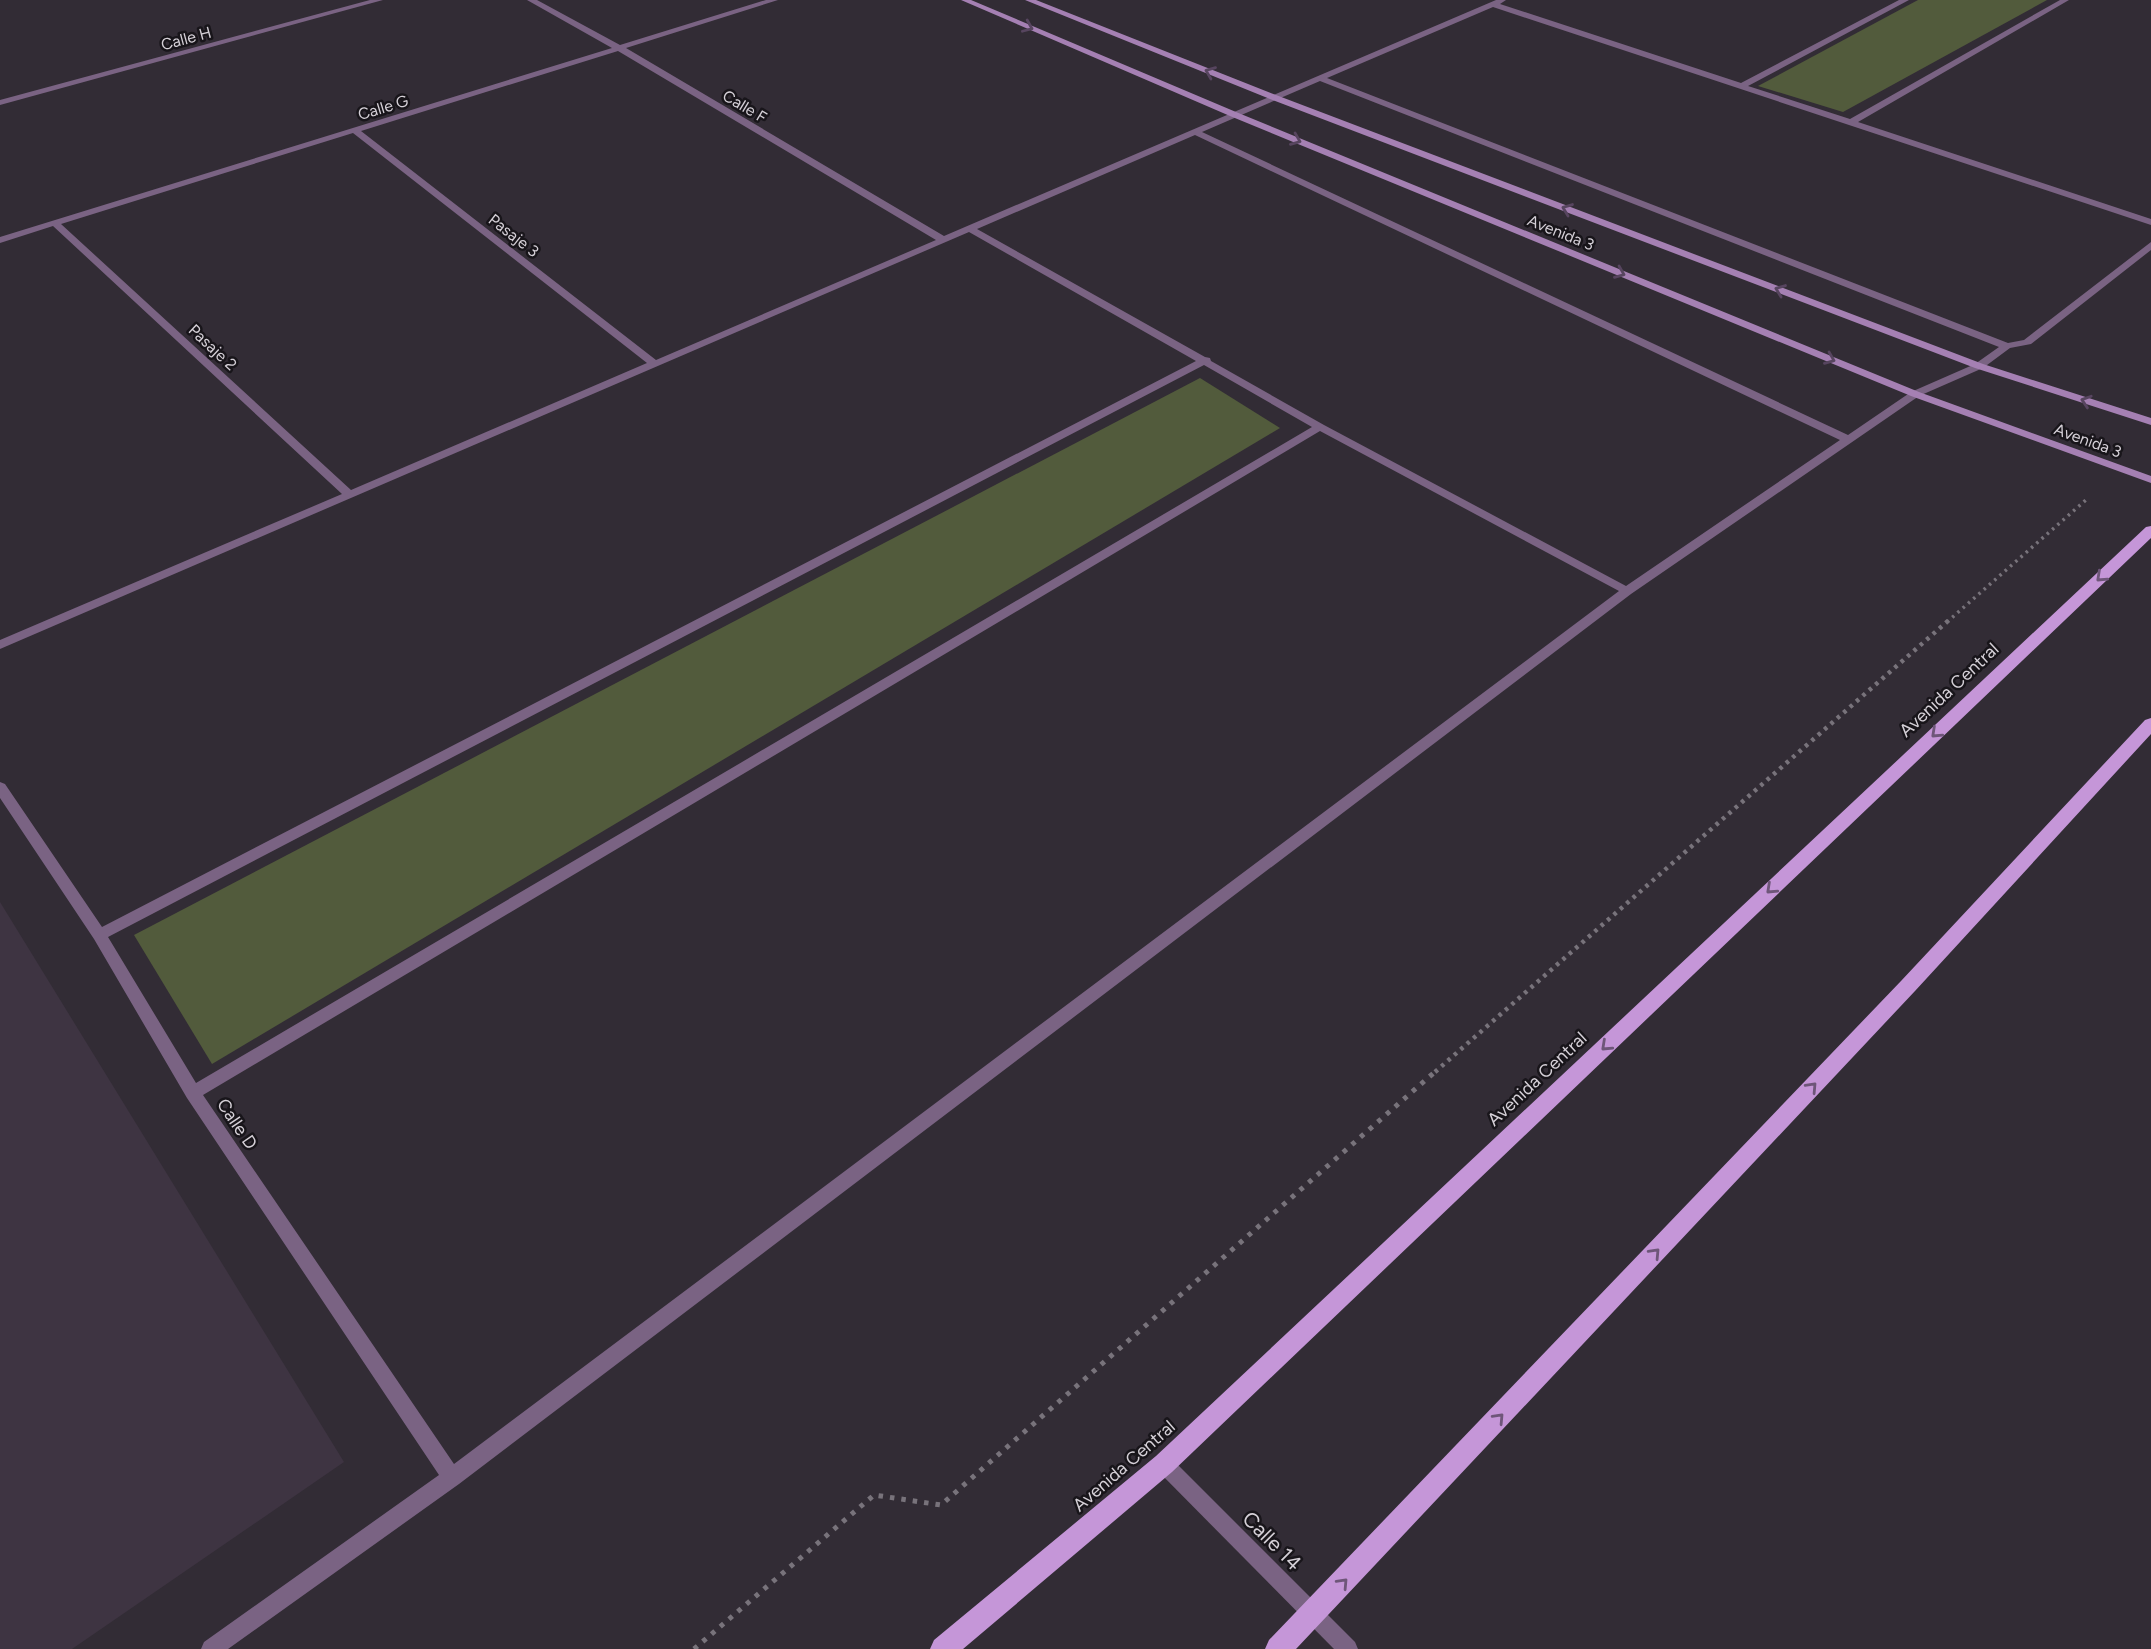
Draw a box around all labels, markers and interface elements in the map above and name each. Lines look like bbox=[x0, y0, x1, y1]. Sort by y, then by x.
one-way arrow bbox=[1020, 19, 1033, 33]
street label: Calle H bbox=[159, 23, 213, 54]
one-way arrow bbox=[1205, 67, 1217, 81]
street label: Calle F bbox=[719, 86, 771, 127]
street label: Calle G bbox=[356, 91, 411, 124]
one-way arrow bbox=[1290, 132, 1302, 146]
one-way arrow bbox=[1562, 204, 1574, 218]
street label: Pasaje 3 bbox=[485, 210, 543, 261]
street label: Avenida 3 bbox=[1525, 210, 1597, 254]
one-way arrow bbox=[1613, 265, 1625, 279]
one-way arrow bbox=[1775, 284, 1787, 298]
street label: Pasaje 2 bbox=[185, 320, 241, 374]
one-way arrow bbox=[1824, 351, 1836, 365]
one-way arrow bbox=[2080, 394, 2092, 409]
street label: Avenida 3 bbox=[2052, 420, 2124, 461]
one-way arrow bbox=[2097, 568, 2110, 581]
street label: Avenida Central bbox=[1895, 638, 2003, 742]
one-way arrow bbox=[1931, 725, 1944, 737]
one-way arrow bbox=[1766, 881, 1779, 894]
street label: Avenida Central bbox=[1483, 1027, 1591, 1131]
one-way arrow bbox=[1601, 1037, 1614, 1050]
one-way arrow bbox=[1803, 1082, 1816, 1095]
street label: Calle D bbox=[212, 1094, 262, 1154]
one-way arrow bbox=[1647, 1248, 1660, 1261]
one-way arrow bbox=[1491, 1413, 1504, 1426]
street label: Avenida Central bbox=[1068, 1416, 1180, 1516]
street label: Calle 14 bbox=[1238, 1506, 1307, 1575]
one-way arrow bbox=[1334, 1578, 1347, 1591]

